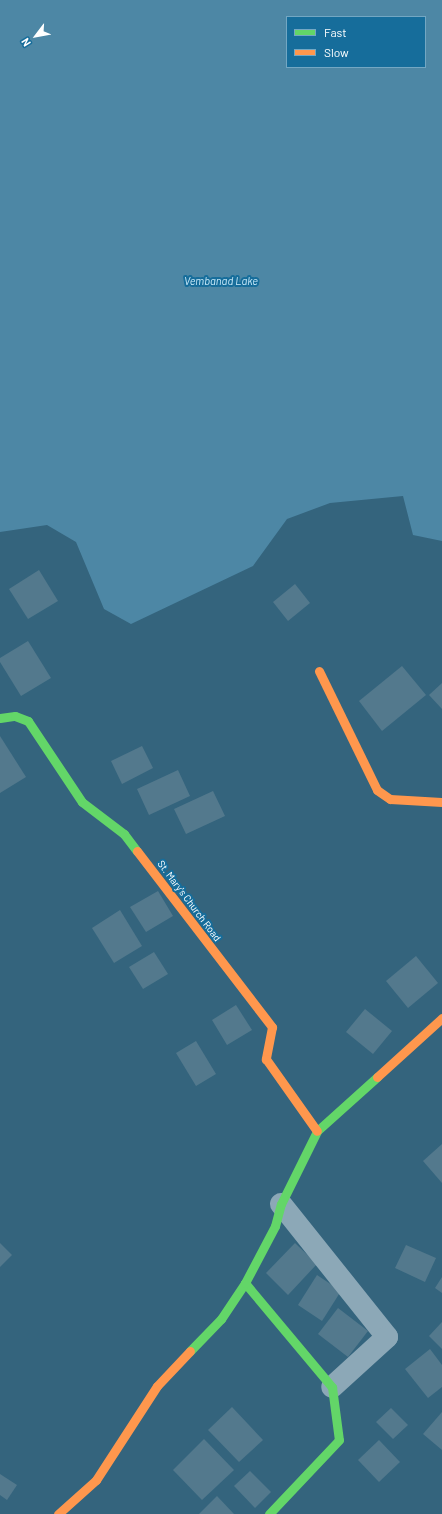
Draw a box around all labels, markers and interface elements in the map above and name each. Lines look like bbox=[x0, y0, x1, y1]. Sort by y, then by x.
north arrow bbox=[16, 16, 56, 56]
legend bbox=[286, 16, 426, 68]
text: Fast bbox=[324, 25, 347, 39]
text: N bbox=[18, 36, 33, 49]
text: Slow bbox=[324, 45, 349, 59]
water label: Vembanad Lake bbox=[184, 274, 258, 288]
street label: St. Mary's Church Road bbox=[155, 858, 223, 944]

